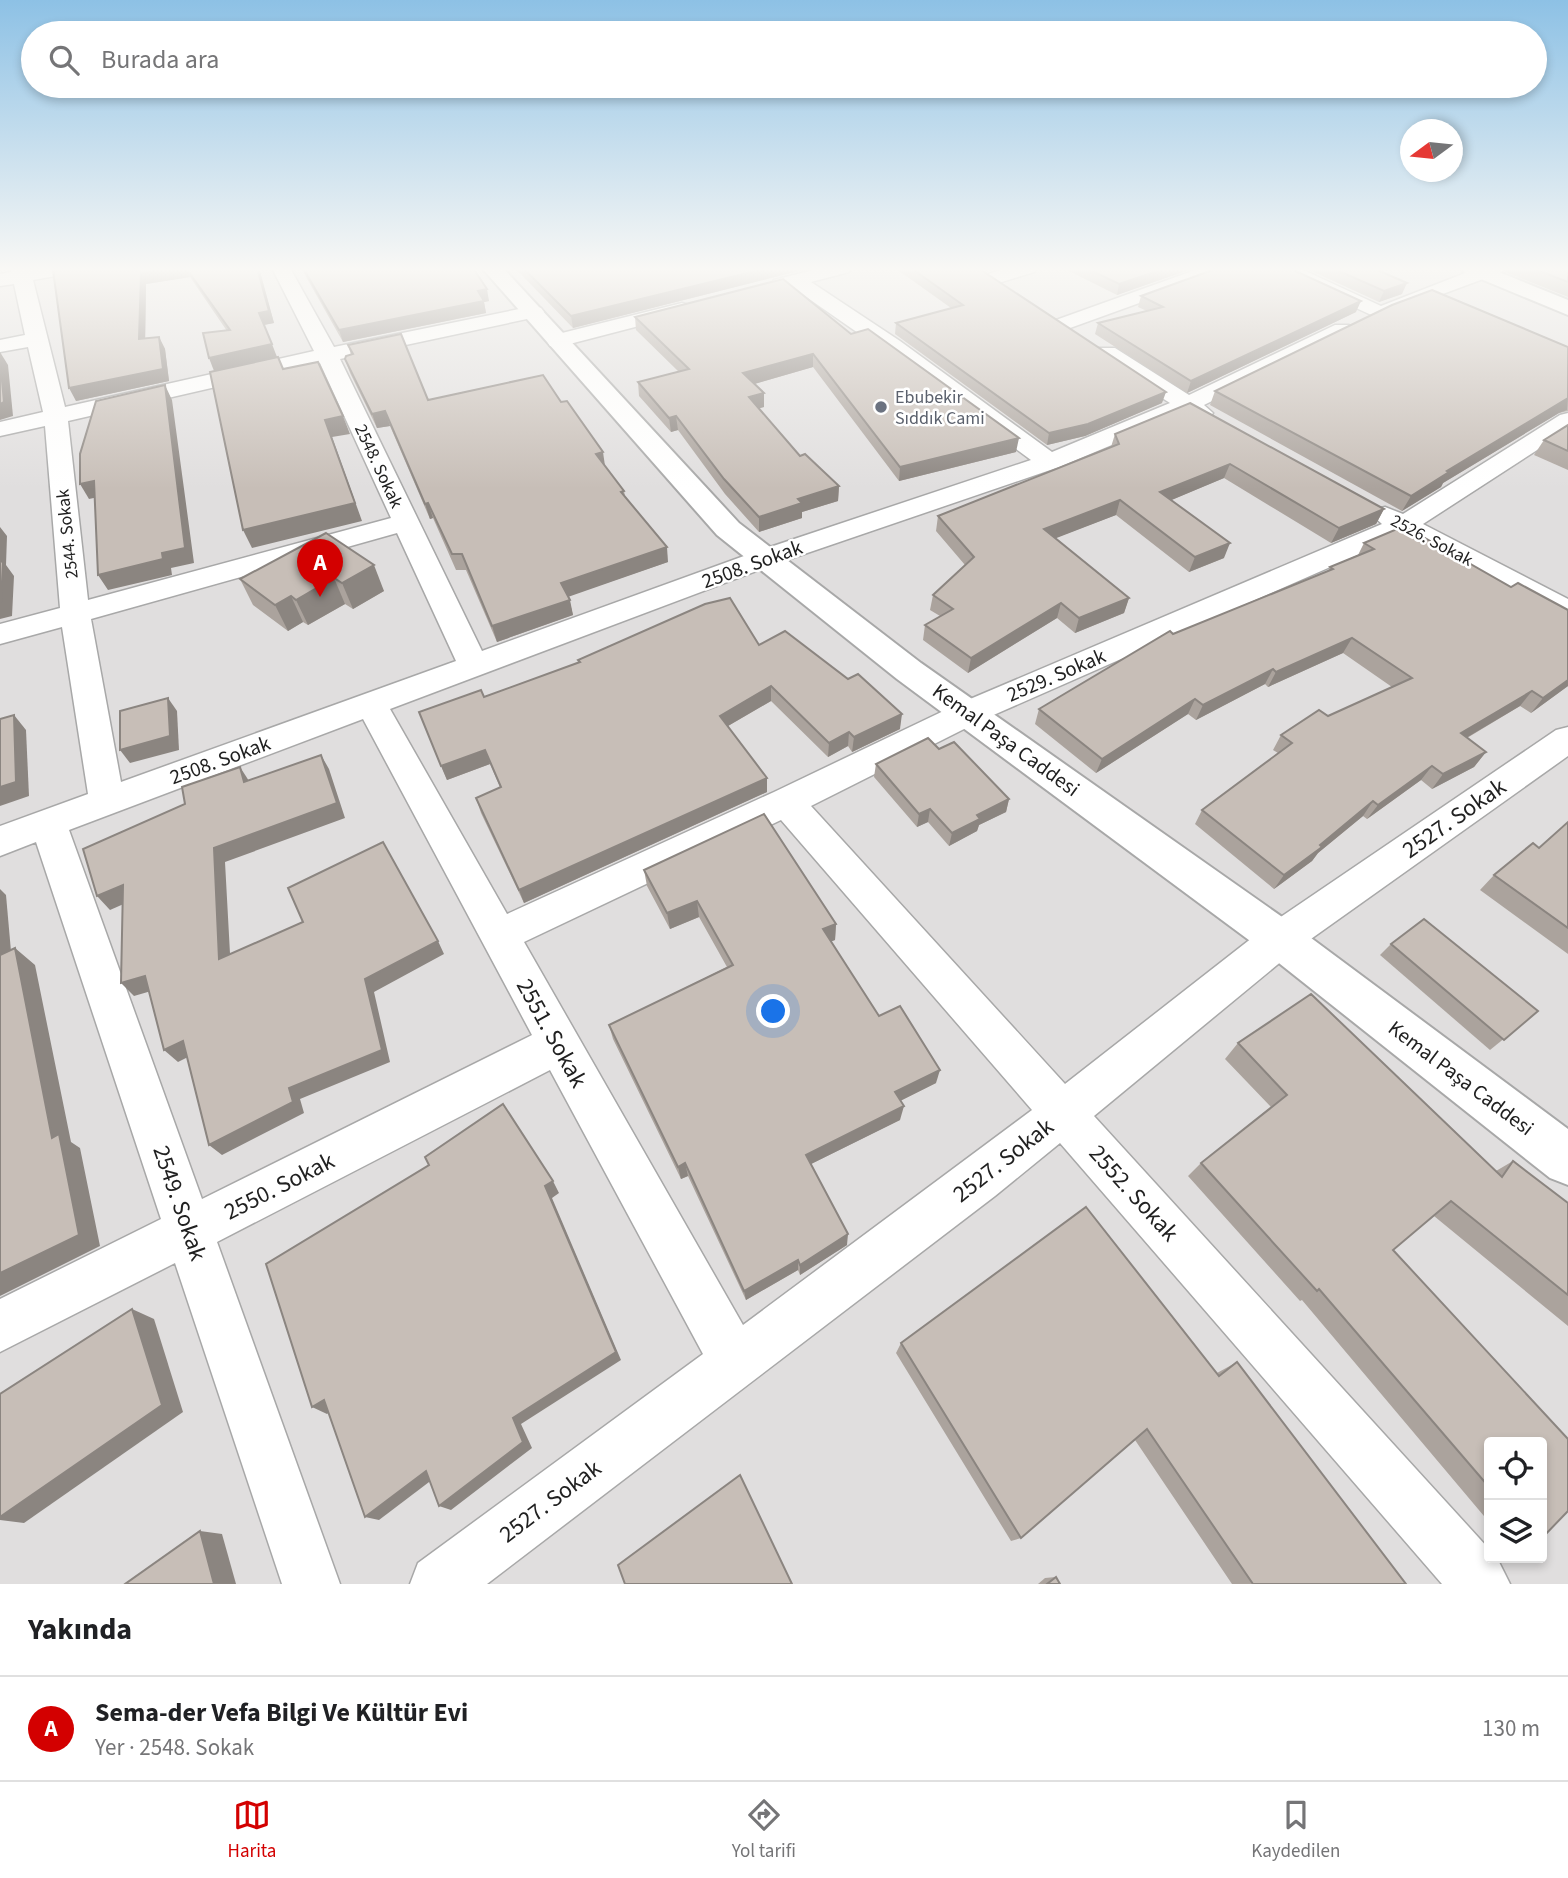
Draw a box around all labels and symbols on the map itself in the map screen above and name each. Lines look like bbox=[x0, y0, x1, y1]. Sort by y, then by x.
north arrow bbox=[1400, 119, 1463, 182]
place label: Ebubekir Sıddık Cami bbox=[895, 385, 985, 431]
marker: Ebubekir Sıddık Cami bbox=[873, 399, 889, 415]
street label: 2548. Sokak bbox=[348, 420, 409, 512]
street label: 2544. Sokak bbox=[50, 488, 85, 580]
street label: 2526. Sokak bbox=[1386, 508, 1477, 573]
street label: 2508. Sokak bbox=[698, 532, 807, 596]
pin: A bbox=[297, 539, 343, 597]
street label: 2529. Sokak bbox=[1002, 640, 1111, 709]
street label: Kemal Paşa Caddesi bbox=[926, 676, 1086, 804]
street label: 2508. Sokak bbox=[166, 728, 275, 792]
street label: 2527. Sokak bbox=[1395, 770, 1514, 867]
street label: 2551. Sokak bbox=[507, 972, 596, 1094]
your location bbox=[756, 994, 790, 1028]
street label: Kemal Paşa Caddesi bbox=[1382, 1013, 1540, 1143]
street label: 2527. Sokak bbox=[945, 1110, 1061, 1211]
street label: 2552. Sokak bbox=[1080, 1137, 1187, 1250]
street label: 2549. Sokak bbox=[143, 1141, 216, 1266]
street label: 2550. Sokak bbox=[218, 1144, 341, 1229]
street label: 2527. Sokak bbox=[492, 1451, 609, 1551]

